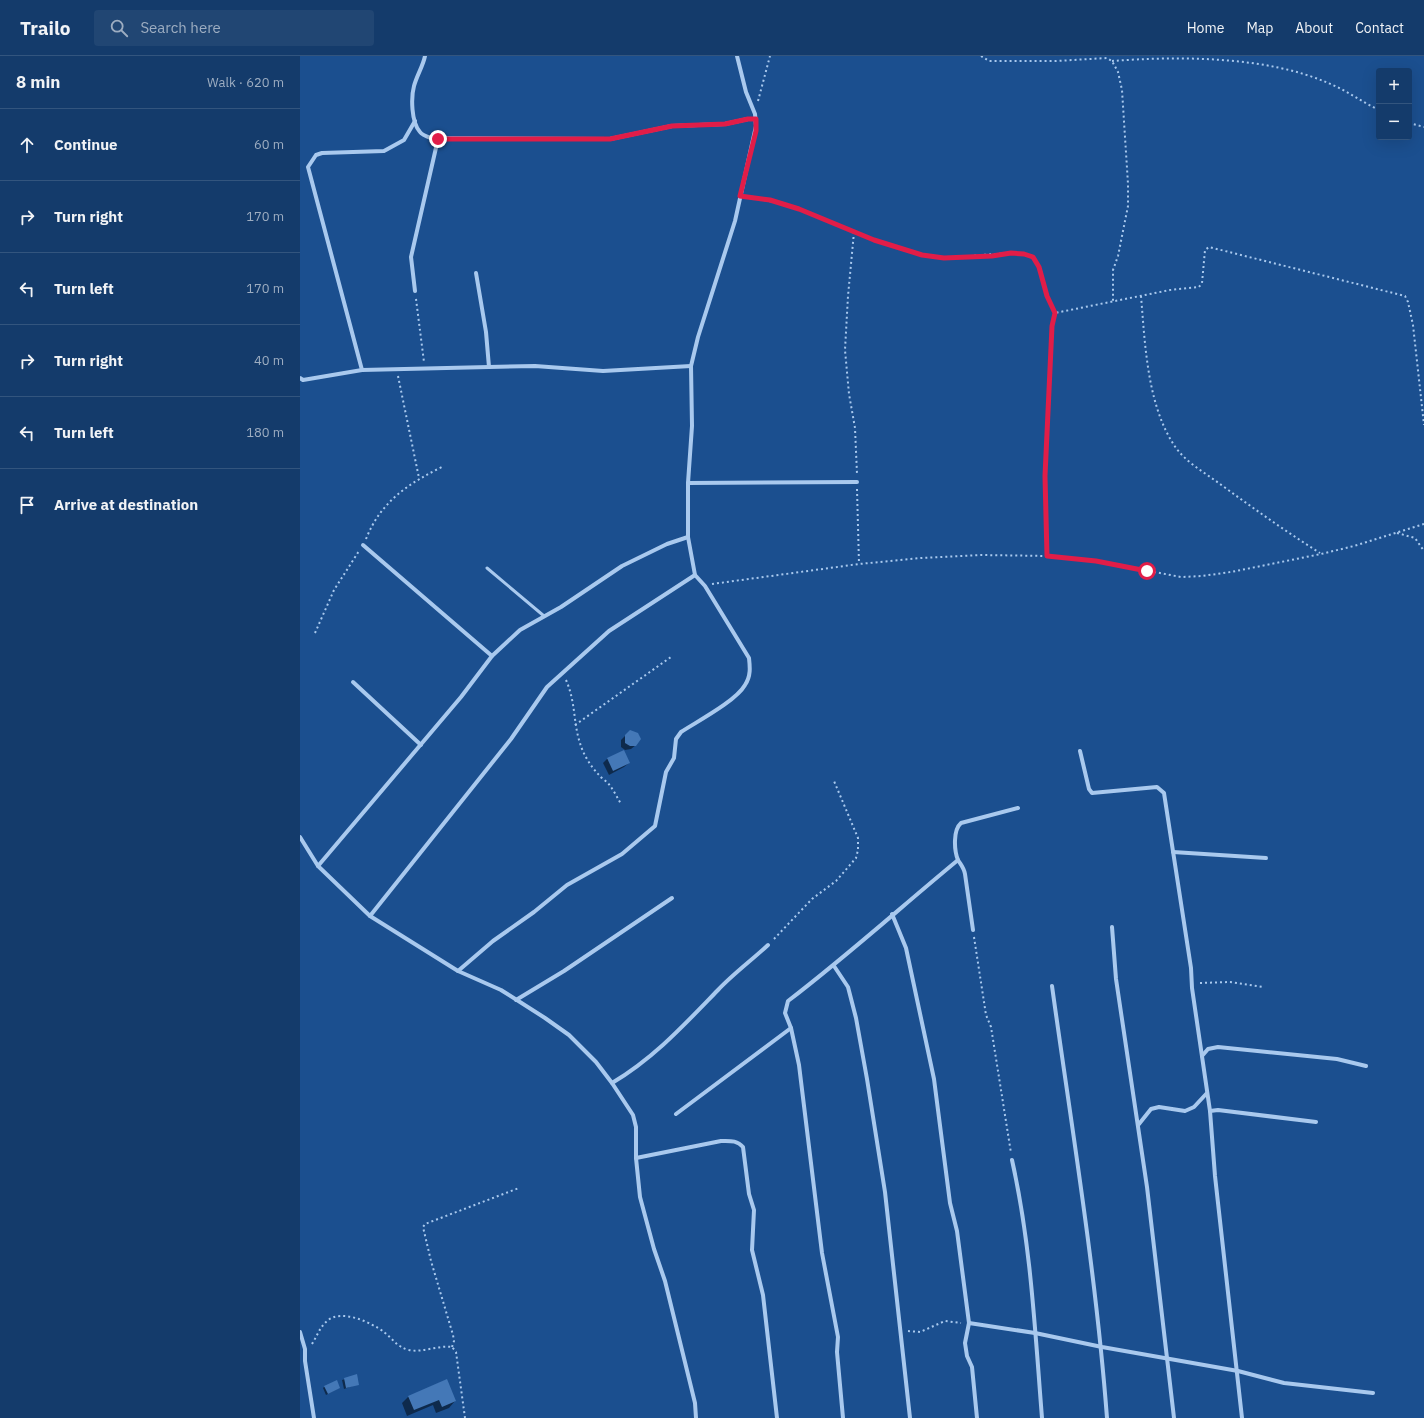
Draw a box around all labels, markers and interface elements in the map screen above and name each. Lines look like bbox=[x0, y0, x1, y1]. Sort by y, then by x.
search box bbox=[94, 10, 374, 46]
text: Trailo bbox=[20, 16, 70, 40]
icon: search bbox=[108, 17, 130, 39]
text: Search here bbox=[140, 18, 221, 37]
text: Home bbox=[1187, 19, 1224, 37]
text: Map bbox=[1246, 19, 1273, 37]
text: About bbox=[1295, 19, 1333, 37]
text: Contact bbox=[1355, 19, 1404, 37]
map controls bbox=[1376, 68, 1412, 140]
button: + bbox=[1376, 68, 1412, 104]
text: 8 min bbox=[16, 71, 60, 93]
text: Walk · 620 m bbox=[207, 74, 284, 91]
button: − bbox=[1376, 104, 1412, 140]
route end bbox=[429, 130, 447, 148]
icon: ahead bbox=[16, 134, 38, 156]
text: Continue bbox=[54, 135, 118, 154]
text: 60 m bbox=[254, 136, 284, 153]
icon: right bbox=[16, 206, 38, 228]
text: Turn right bbox=[54, 207, 123, 226]
text: 170 m bbox=[246, 208, 284, 225]
icon: left bbox=[16, 278, 38, 300]
text: Turn left bbox=[54, 279, 114, 298]
text: 170 m bbox=[246, 280, 284, 297]
icon: right bbox=[16, 350, 38, 372]
text: Turn right bbox=[54, 351, 123, 370]
text: 40 m bbox=[254, 352, 284, 369]
icon: left bbox=[16, 422, 38, 444]
text: Turn left bbox=[54, 423, 114, 442]
text: 180 m bbox=[246, 424, 284, 441]
icon: arrive bbox=[16, 494, 38, 516]
text: Arrive at destination bbox=[54, 495, 198, 514]
route start bbox=[1138, 562, 1156, 580]

